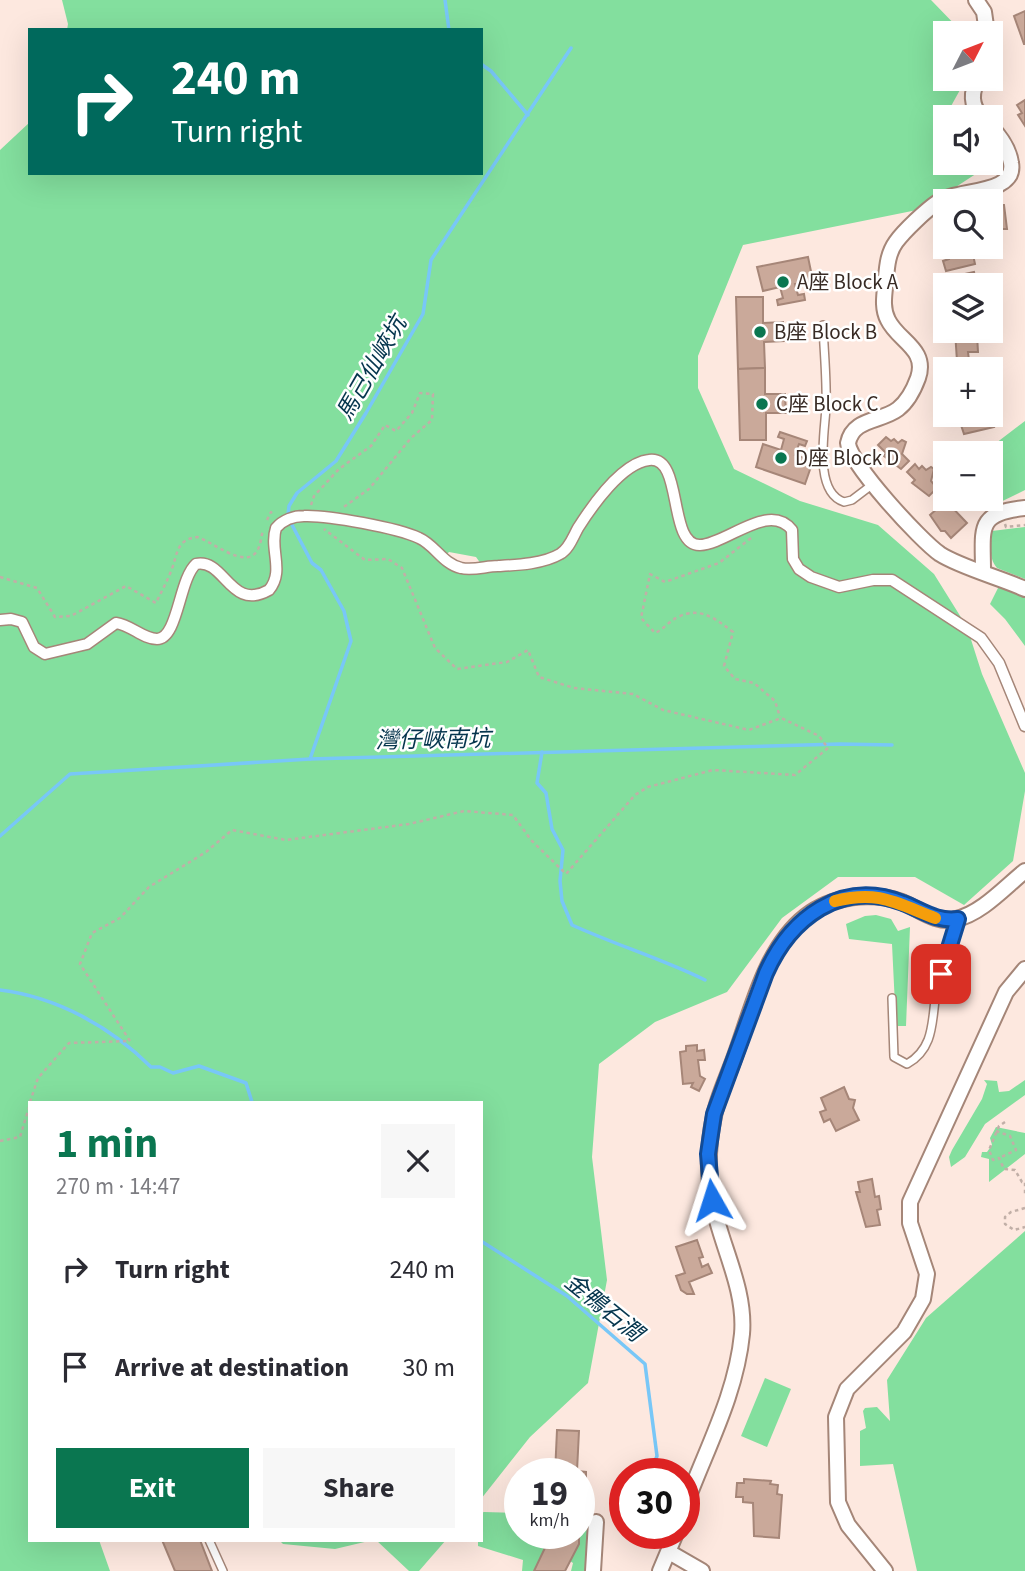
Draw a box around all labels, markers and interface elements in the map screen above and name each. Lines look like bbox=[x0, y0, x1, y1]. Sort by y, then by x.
north arrow bbox=[933, 21, 1003, 91]
map controls bbox=[933, 21, 1003, 511]
text: 240 m bbox=[171, 44, 300, 114]
icon: right bbox=[56, 56, 147, 147]
button: sound bbox=[933, 105, 1003, 175]
text: Turn right bbox=[171, 109, 302, 155]
button: search bbox=[933, 189, 1003, 259]
place label: A座 Block A bbox=[797, 267, 899, 297]
button: layers bbox=[933, 273, 1003, 343]
marker: A座 Block A bbox=[775, 274, 791, 290]
water label: 馬己仙峽坑 bbox=[328, 308, 416, 426]
place label: B座 Block B bbox=[774, 317, 877, 347]
marker: B座 Block B bbox=[752, 324, 768, 340]
button: + bbox=[933, 357, 1003, 427]
place label: C座 Block C bbox=[776, 389, 878, 419]
marker: C座 Block C bbox=[754, 396, 770, 412]
button: − bbox=[933, 441, 1003, 511]
place label: D座 Block D bbox=[795, 443, 899, 473]
marker: D座 Block D bbox=[773, 450, 789, 466]
water label: 灣仔峽南坑 bbox=[375, 722, 494, 757]
pin bbox=[911, 944, 971, 1004]
icon: arrive bbox=[922, 955, 960, 993]
text: 1 min bbox=[56, 1114, 158, 1174]
button: close bbox=[381, 1124, 455, 1198]
position arrow bbox=[675, 1163, 749, 1237]
text: 270 m · 14:47 bbox=[56, 1170, 180, 1203]
icon: right bbox=[56, 1250, 94, 1288]
text: Turn right bbox=[115, 1251, 230, 1288]
text: 240 m bbox=[389, 1251, 455, 1288]
water label: 金鴨石澗 bbox=[558, 1266, 652, 1351]
icon: arrive bbox=[56, 1348, 94, 1386]
text: Arrive at destination bbox=[115, 1349, 349, 1386]
text: 30 m bbox=[402, 1349, 455, 1386]
button: Exit bbox=[56, 1448, 249, 1528]
button: Share bbox=[263, 1448, 455, 1528]
speed limit sign: 30 bbox=[609, 1458, 700, 1549]
text: 19 bbox=[531, 1469, 568, 1519]
text: km/h bbox=[530, 1508, 569, 1533]

